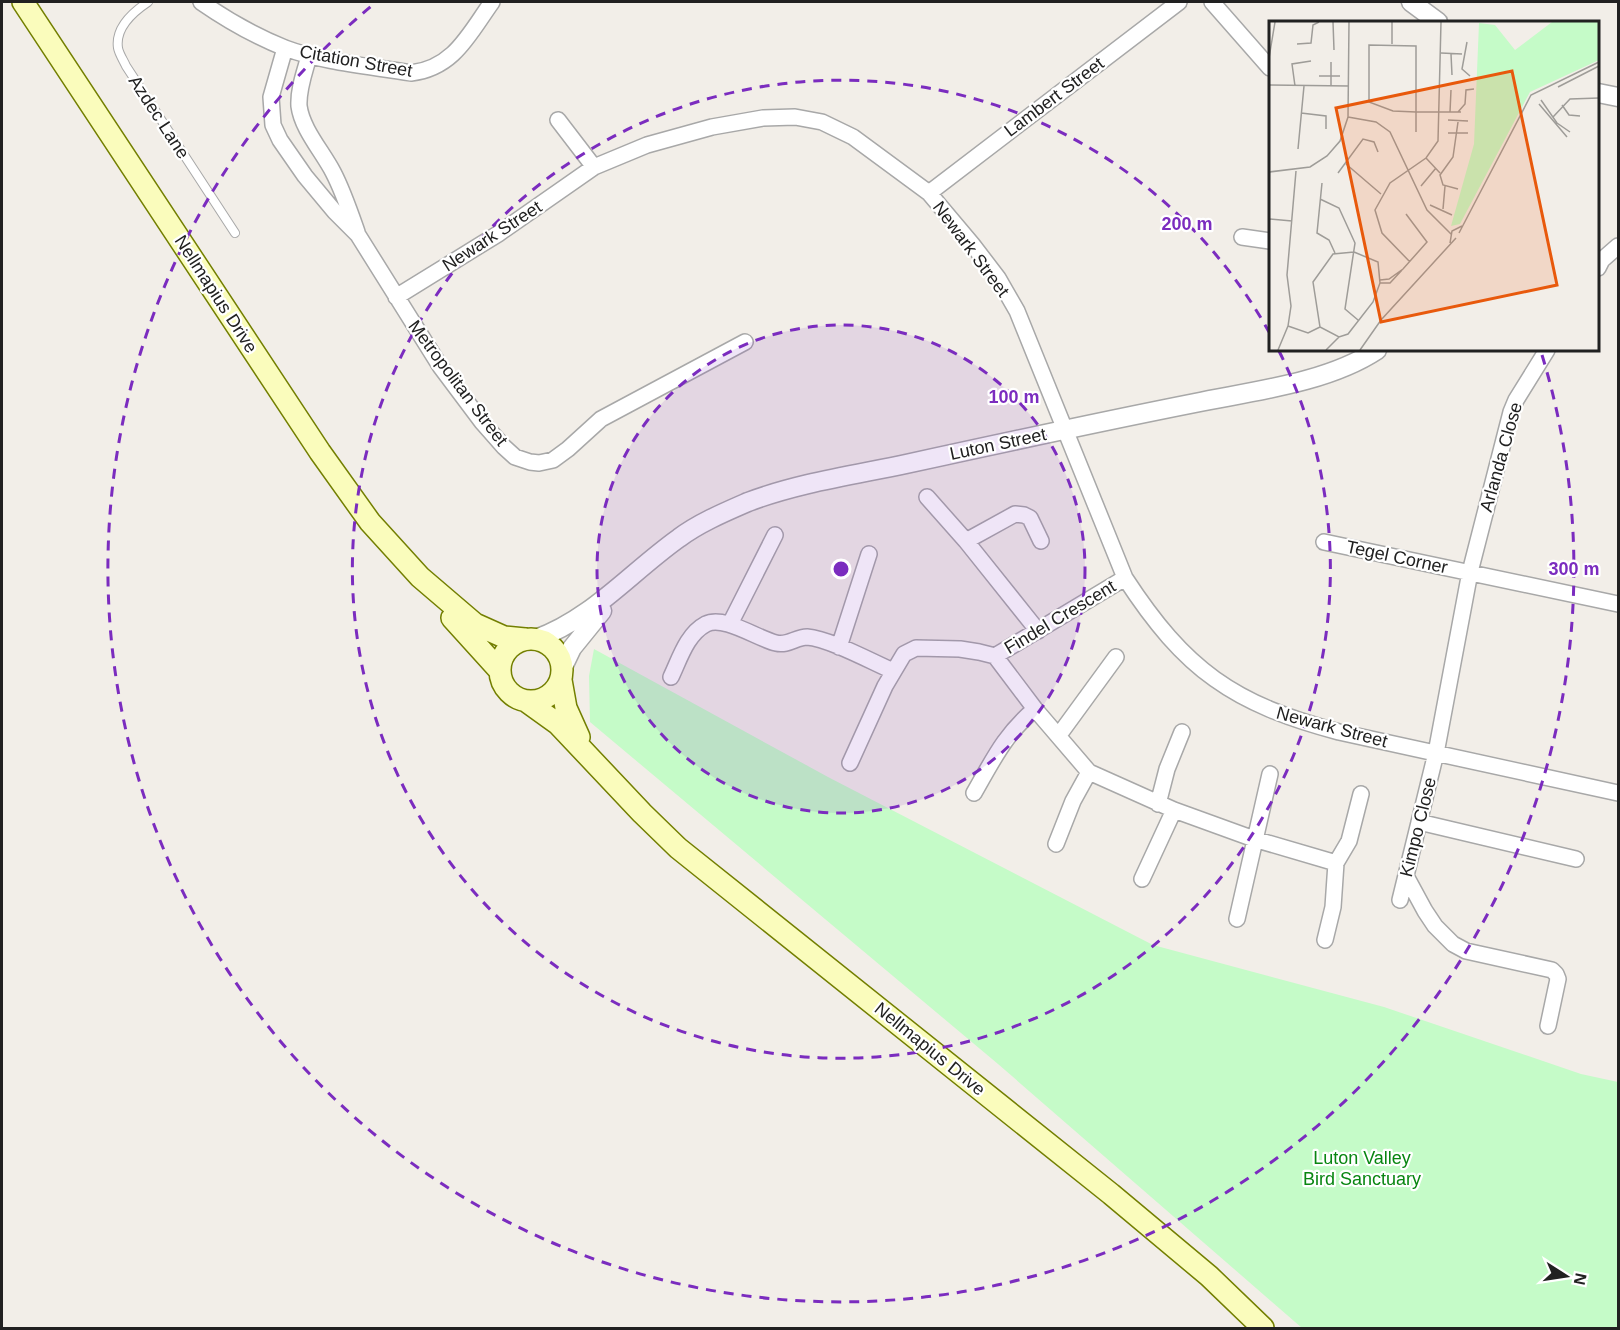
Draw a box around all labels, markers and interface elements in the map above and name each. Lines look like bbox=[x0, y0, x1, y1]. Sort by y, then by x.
inset map bbox=[1269, 21, 1599, 351]
street label: Citation Street bbox=[298, 41, 414, 81]
street label: Lambert Street bbox=[1000, 53, 1108, 141]
street label: Azdec Lane bbox=[125, 72, 193, 162]
street label: Newark Street bbox=[439, 197, 545, 275]
street label: Newark Street bbox=[929, 197, 1013, 301]
text: 200 m bbox=[1161, 214, 1213, 234]
street label: Nellmapius Drive bbox=[171, 232, 261, 356]
street label: Metropolitan Street bbox=[404, 316, 512, 450]
text: 100 m bbox=[988, 387, 1040, 407]
street label: Arlanda Close bbox=[1476, 400, 1526, 514]
street label: Luton Street bbox=[948, 424, 1048, 464]
street label: Tegel Corner bbox=[1345, 537, 1449, 577]
centre of rings bbox=[831, 559, 851, 579]
text: 300 m bbox=[1548, 559, 1600, 579]
street label: Findel Crescent bbox=[1001, 576, 1119, 658]
street label: Newark Street bbox=[1274, 703, 1390, 751]
street label: Kimpo Close bbox=[1396, 775, 1440, 879]
street label: Nellmapius Drive bbox=[871, 998, 989, 1100]
park label: Luton Valley Bird Sanctuary bbox=[1303, 1148, 1421, 1189]
north arrow bbox=[1536, 1246, 1596, 1306]
text: N bbox=[1571, 1272, 1590, 1286]

